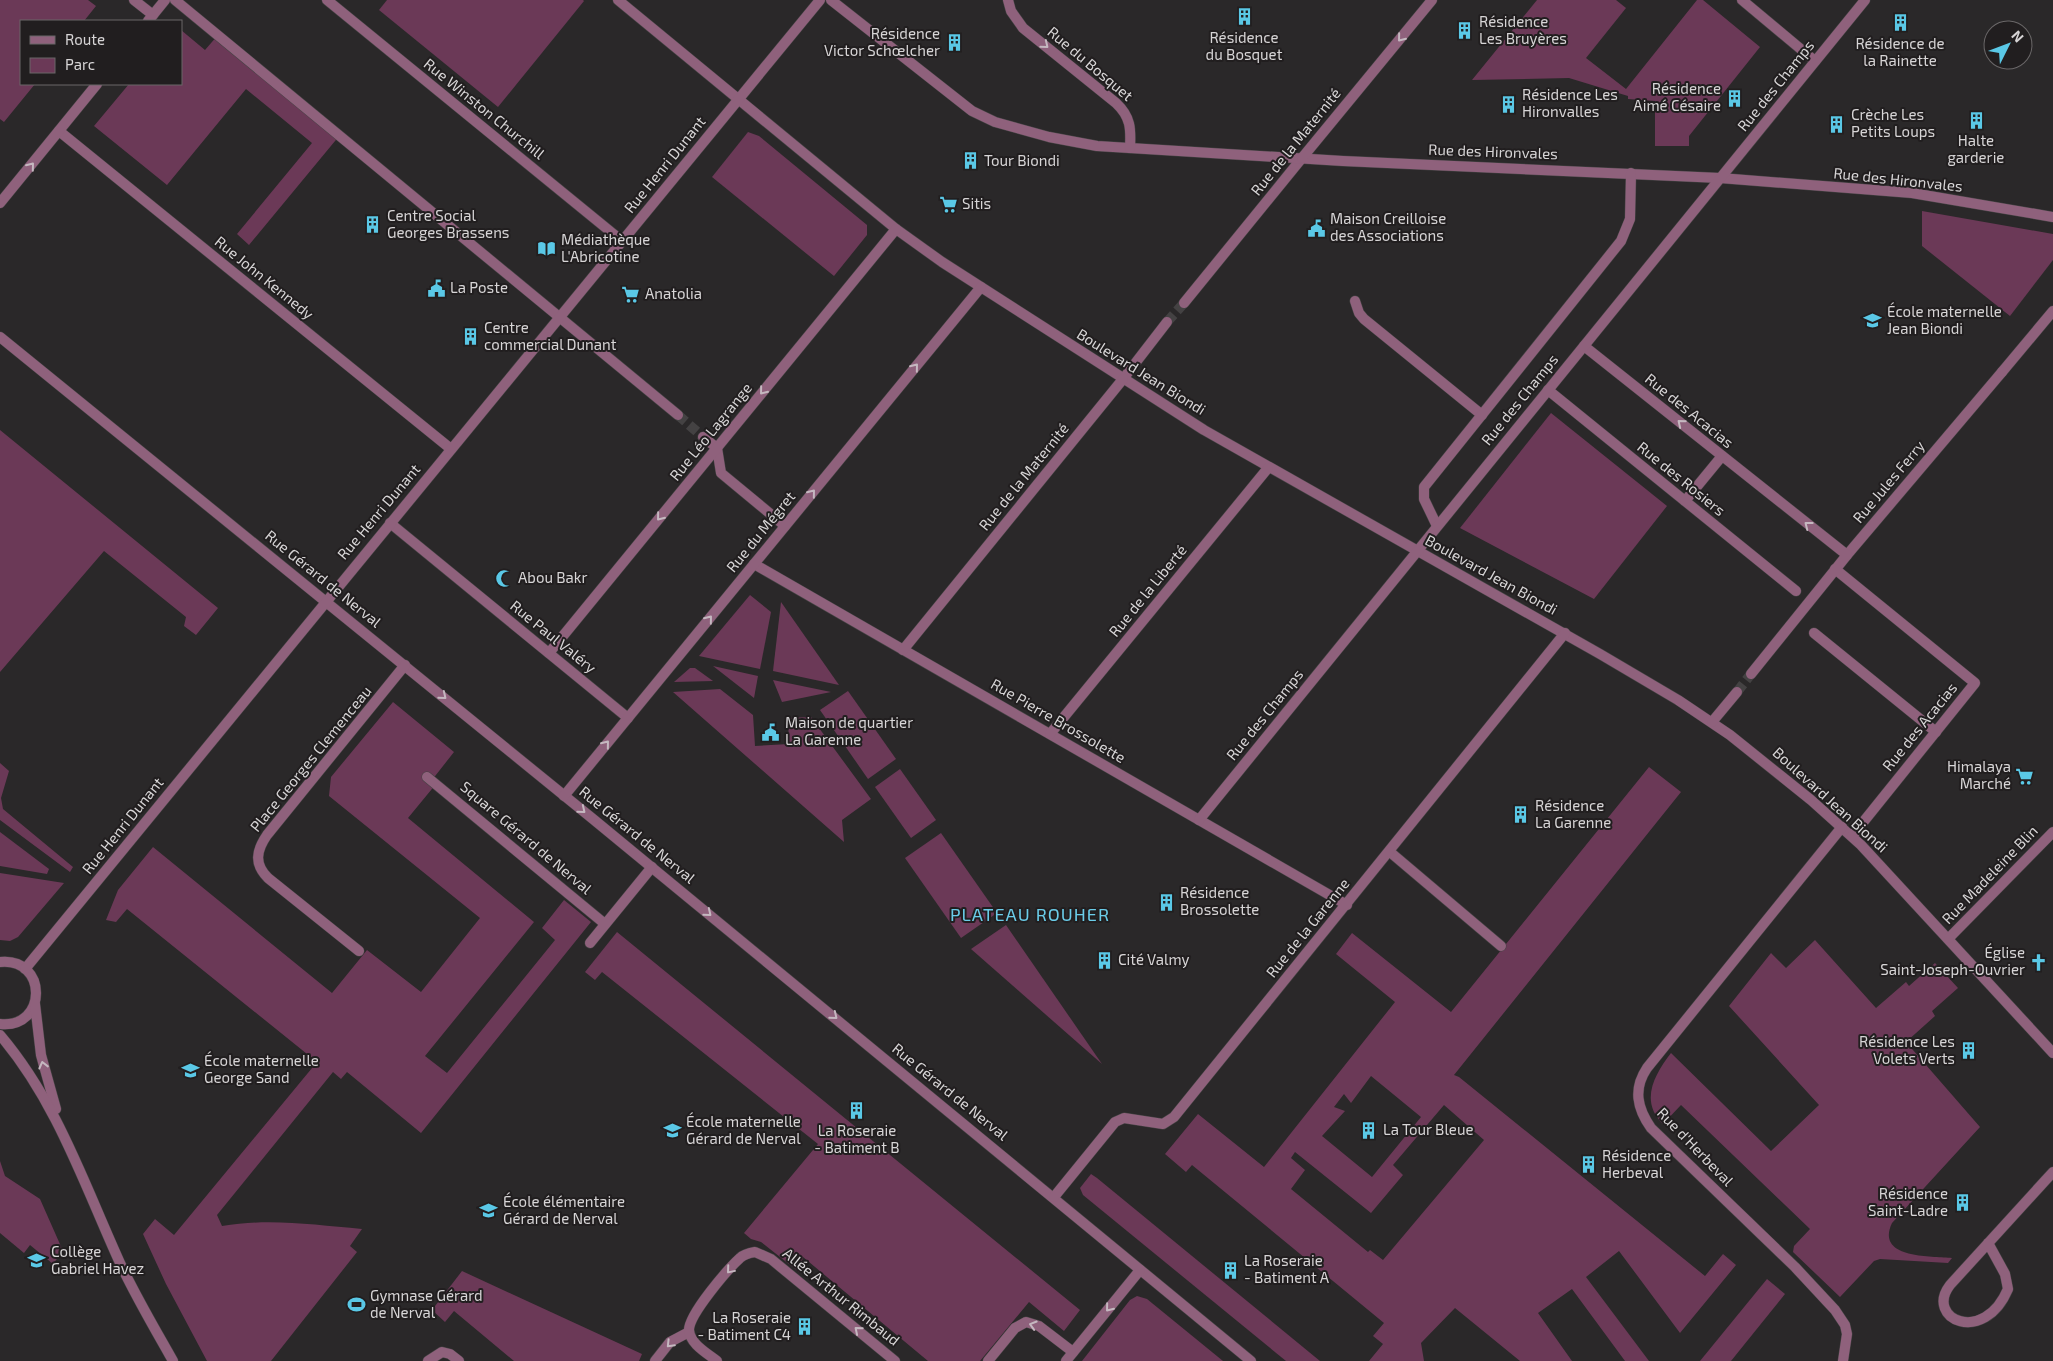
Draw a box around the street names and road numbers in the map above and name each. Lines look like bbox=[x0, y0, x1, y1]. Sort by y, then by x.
street label: Rue du Bosquet bbox=[1044, 22, 1137, 104]
street label: Rue des Champs bbox=[1733, 36, 1817, 134]
street label: Rue Winston Churchill bbox=[421, 54, 549, 163]
street label: Rue de la Maternité bbox=[1246, 84, 1344, 199]
street label: Rue Henri Dunant bbox=[620, 112, 709, 216]
street label: Rue des Hironvales bbox=[1428, 140, 1558, 162]
street label: Rue des Hironvales bbox=[1833, 163, 1964, 195]
street label: Rue John Kennedy bbox=[212, 232, 318, 323]
street label: Boulevard Jean Biondi bbox=[1074, 324, 1209, 418]
street label: Rue des Champs bbox=[1477, 350, 1561, 448]
street label: Rue des Acacias bbox=[1642, 369, 1737, 451]
street label: Rue Léo Lagrange bbox=[665, 379, 755, 484]
street label: Rue de la Maternité bbox=[974, 419, 1072, 534]
street label: Rue Jules Ferry bbox=[1849, 436, 1928, 526]
street label: Rue des Rosiers bbox=[1634, 437, 1729, 519]
street label: Rue Henri Dunant bbox=[333, 460, 424, 563]
street label: Rue du Mégret bbox=[722, 487, 799, 575]
street label: Rue Gérard de Nerval bbox=[262, 526, 386, 631]
street label: Boulevard Jean Biondi bbox=[1422, 530, 1561, 618]
street label: Rue de la Liberté bbox=[1105, 541, 1190, 640]
street label: Rue Paul Valéry bbox=[507, 596, 600, 676]
street label: Rue des Champs bbox=[1222, 665, 1306, 763]
street label: Rue Pierre Brossolette bbox=[988, 674, 1129, 766]
street label: Rue des Acacias bbox=[1878, 679, 1960, 774]
street label: Place Georges Clemenceau bbox=[246, 682, 375, 835]
street label: Boulevard Jean Biondi bbox=[1769, 743, 1892, 856]
street label: Rue Henri Dunant bbox=[78, 773, 167, 877]
street label: Square Gérard de Nerval bbox=[457, 777, 596, 898]
street label: Rue Gérard de Nerval bbox=[576, 782, 700, 887]
street label: Rue Madeleine Blin bbox=[1938, 821, 2041, 927]
street label: Rue de la Garenne bbox=[1262, 874, 1353, 981]
street label: Rue Gérard de Nerval bbox=[889, 1039, 1013, 1144]
street label: Rue d'Herbeval bbox=[1654, 1103, 1738, 1190]
street label: Allée Arthur Rimbaud bbox=[780, 1244, 904, 1349]

